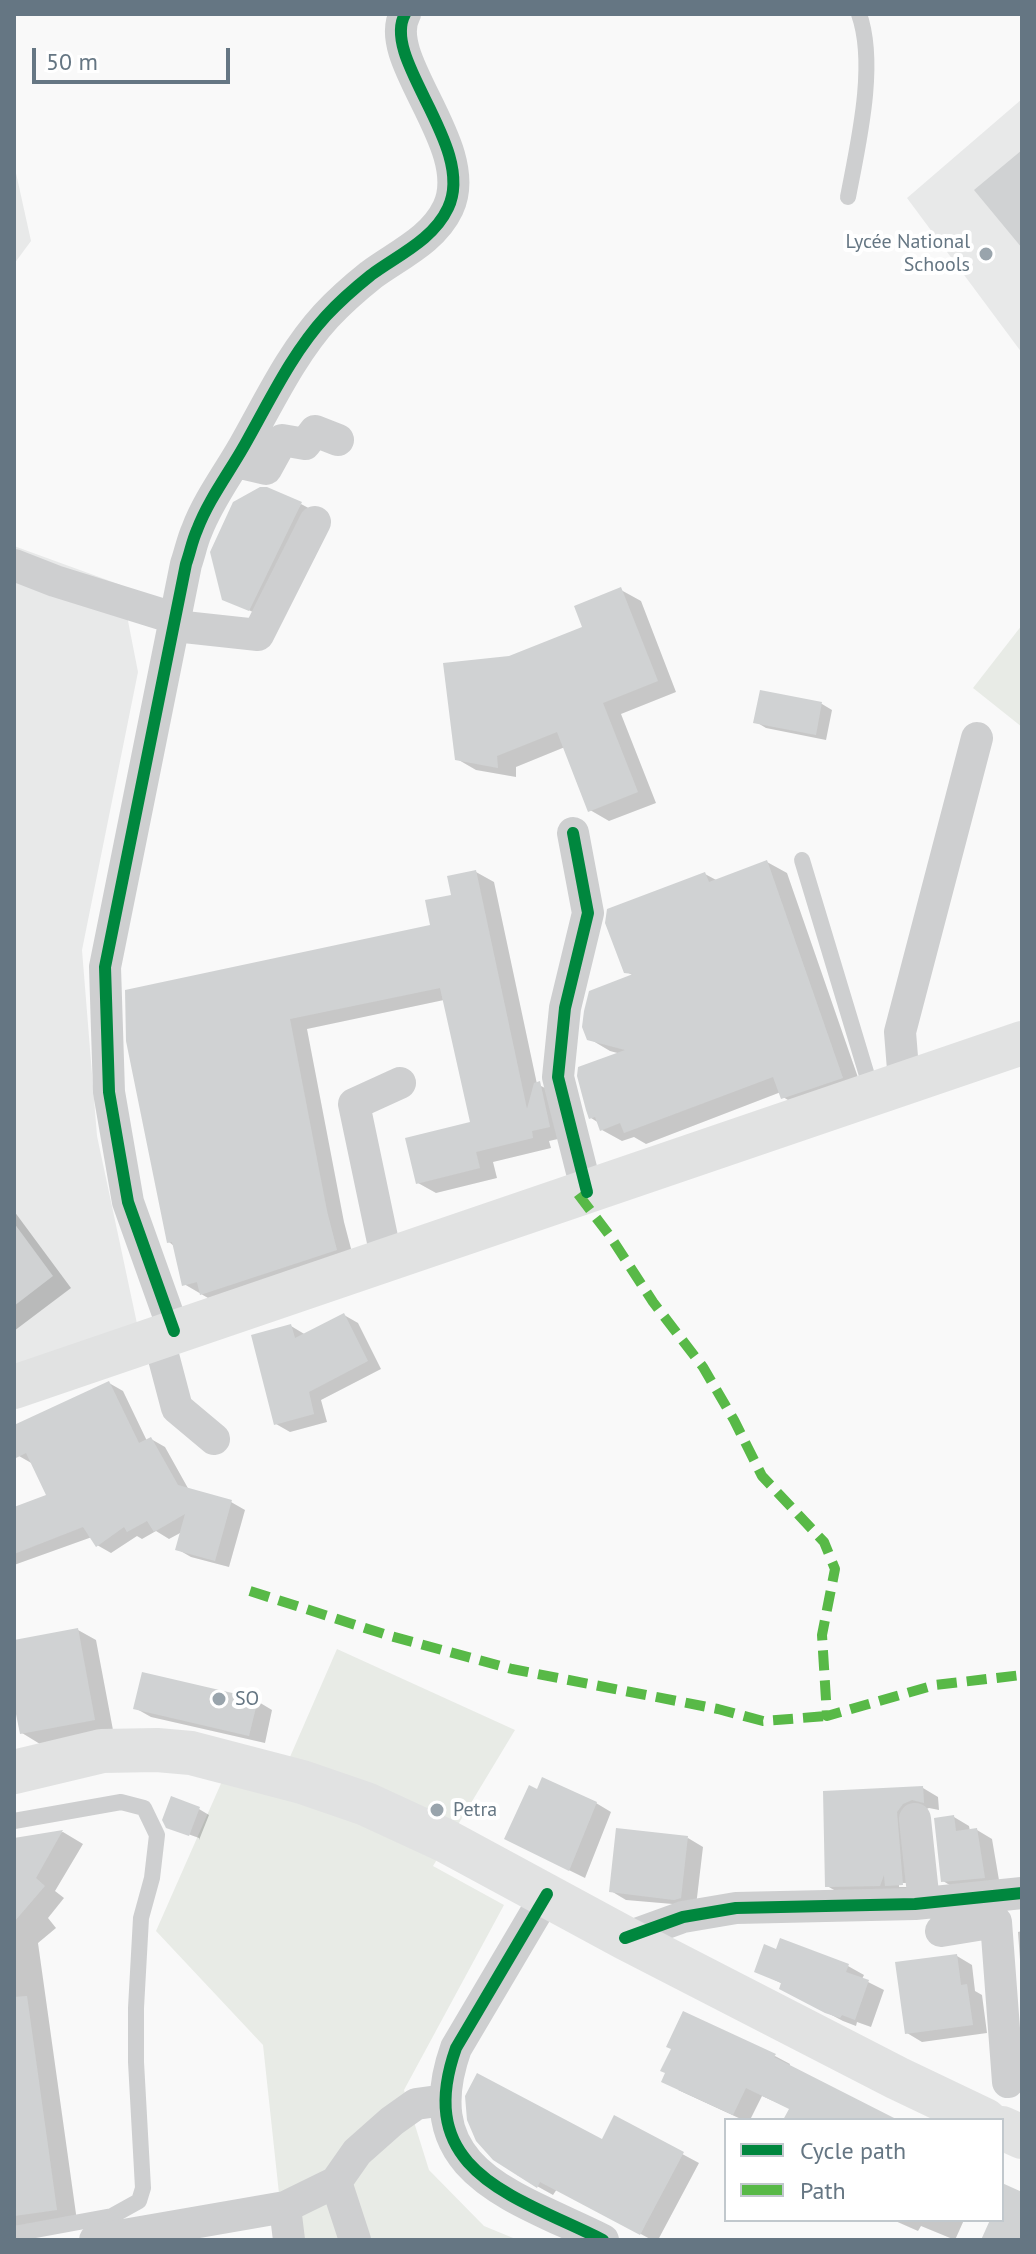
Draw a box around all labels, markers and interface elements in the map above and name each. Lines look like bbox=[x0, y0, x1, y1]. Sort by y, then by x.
scale bar bbox=[36, 32, 234, 82]
text: 50 m bbox=[46, 46, 98, 77]
place label: Lycée National Schools bbox=[846, 230, 970, 277]
marker: Lycée National Schools bbox=[977, 245, 995, 263]
place label: SO bbox=[235, 1687, 259, 1711]
marker: SO bbox=[210, 1690, 228, 1708]
place label: Petra bbox=[453, 1798, 497, 1822]
marker: Petra bbox=[428, 1801, 446, 1819]
legend bbox=[724, 2118, 1004, 2222]
text: Cycle path bbox=[800, 2135, 906, 2166]
text: Path bbox=[800, 2175, 846, 2206]

